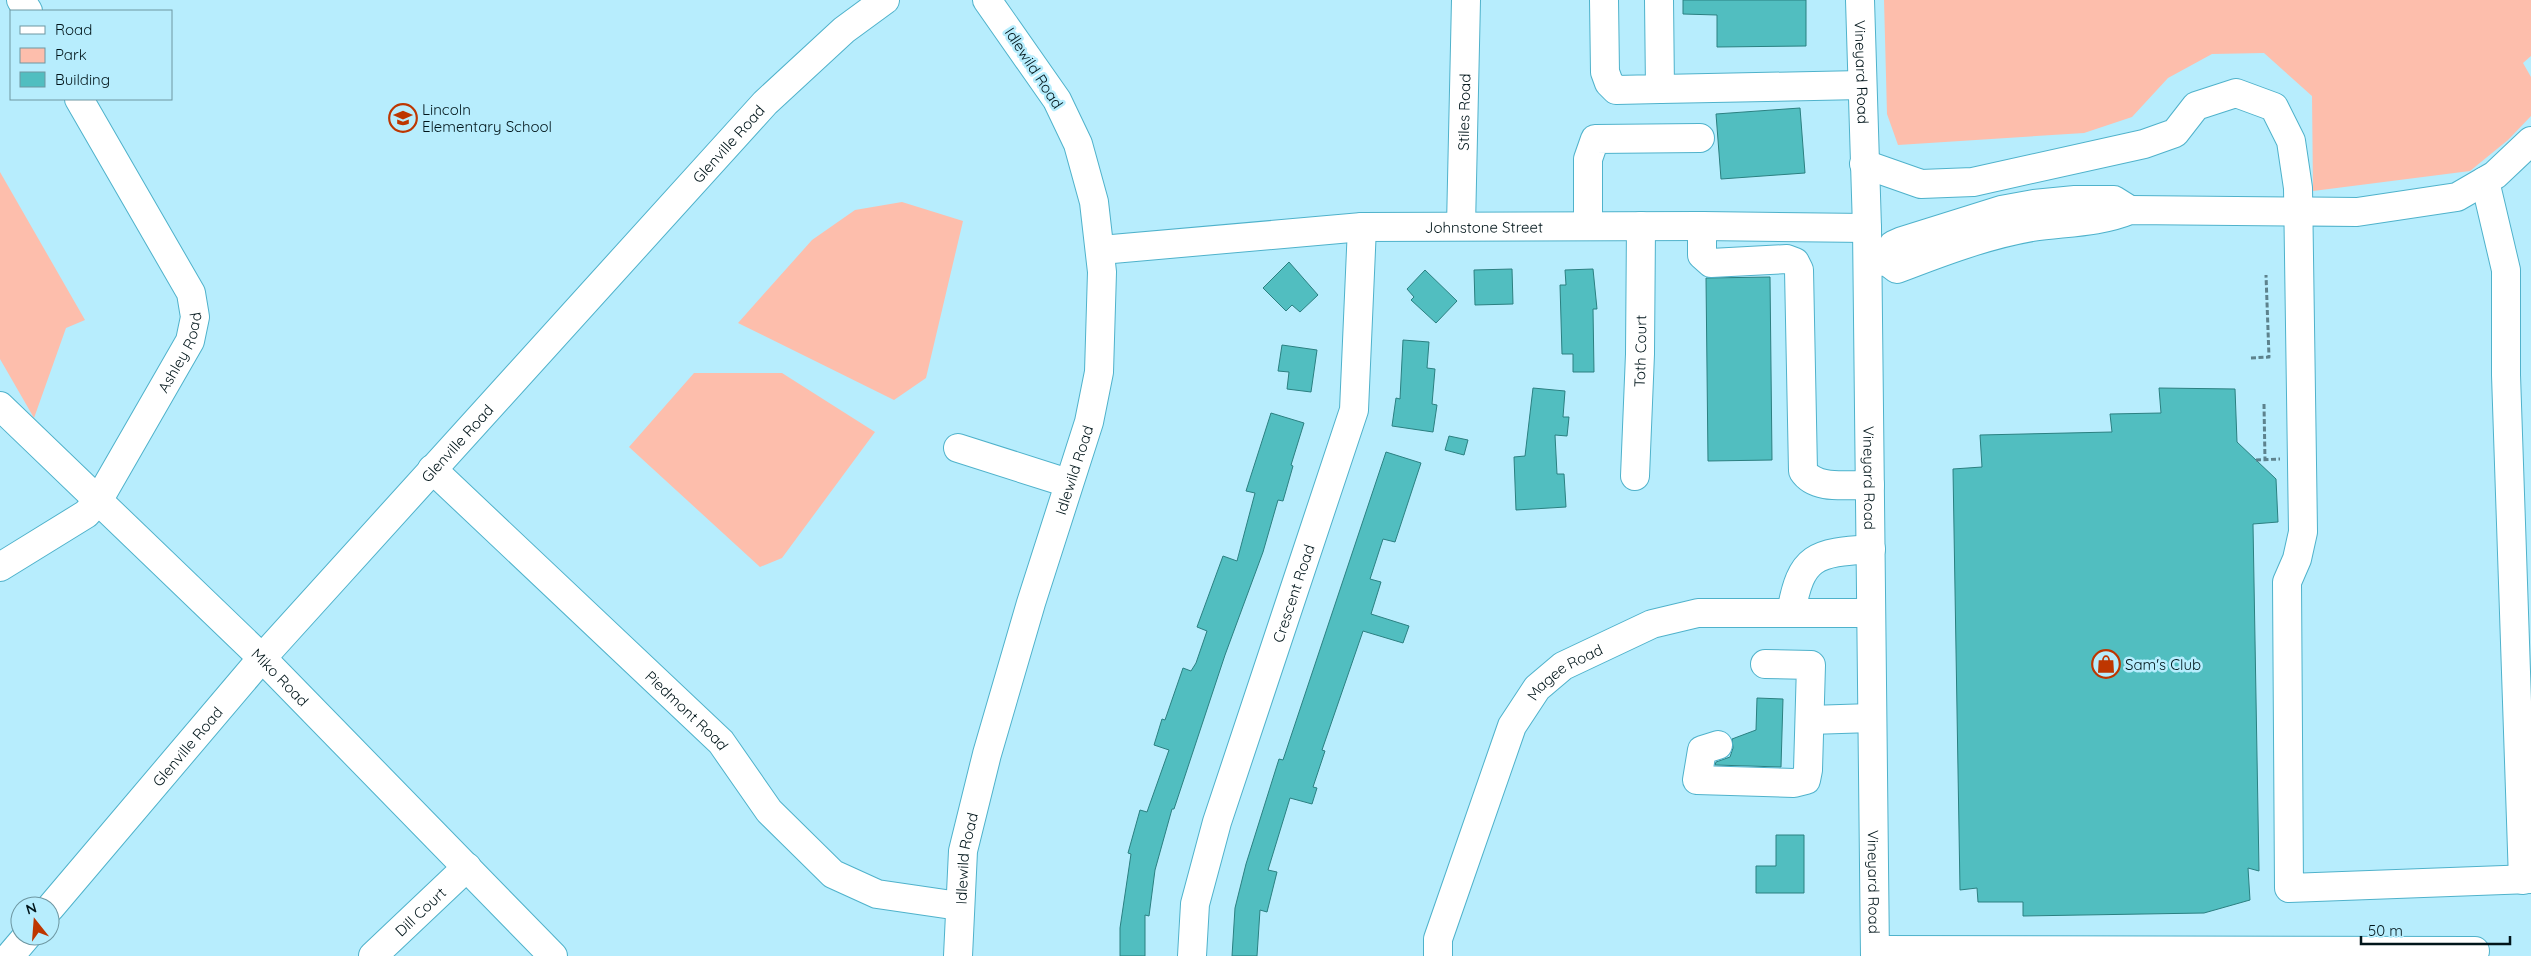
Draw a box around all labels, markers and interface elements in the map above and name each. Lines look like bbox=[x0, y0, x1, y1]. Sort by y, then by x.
legend bbox=[10, 10, 172, 100]
text: Road bbox=[55, 20, 92, 39]
street label: Vineyard Road bbox=[1851, 20, 1873, 124]
street label: Idlewild Road bbox=[1001, 24, 1067, 112]
text: Park bbox=[55, 45, 87, 64]
text: Building bbox=[55, 70, 110, 89]
street label: Stiles Road bbox=[1453, 73, 1474, 151]
place label: Lincoln Elementary School bbox=[422, 100, 552, 136]
street label: Glenville Road bbox=[688, 101, 768, 187]
school or university icon: Lincoln Elementary School bbox=[388, 103, 418, 133]
street label: Johnstone Street bbox=[1425, 217, 1543, 236]
street label: Ashley Road bbox=[153, 311, 205, 396]
street label: Toth Court bbox=[1629, 315, 1650, 388]
street label: Glenville Road bbox=[417, 400, 497, 486]
street label: Idlewild Road bbox=[1050, 423, 1097, 517]
street label: Vineyard Road bbox=[1860, 426, 1880, 530]
street label: Crescent Road bbox=[1268, 542, 1318, 645]
street label: Magee Road bbox=[1522, 639, 1605, 704]
street label: Miko Road bbox=[248, 644, 313, 710]
shop icon: Sam's Club bbox=[2091, 649, 2121, 679]
place label: Sam's Club bbox=[2125, 655, 2201, 674]
street label: Piedmont Road bbox=[642, 666, 733, 753]
street label: Glenville Road bbox=[148, 703, 226, 790]
street label: Idlewild Road bbox=[951, 811, 982, 905]
street label: Vineyard Road bbox=[1864, 830, 1884, 934]
street label: Dill Court bbox=[391, 883, 450, 940]
north arrow bbox=[10, 896, 60, 946]
text: N bbox=[24, 898, 39, 919]
scale bar bbox=[2361, 914, 2510, 946]
text: 50 m bbox=[2368, 921, 2403, 940]

